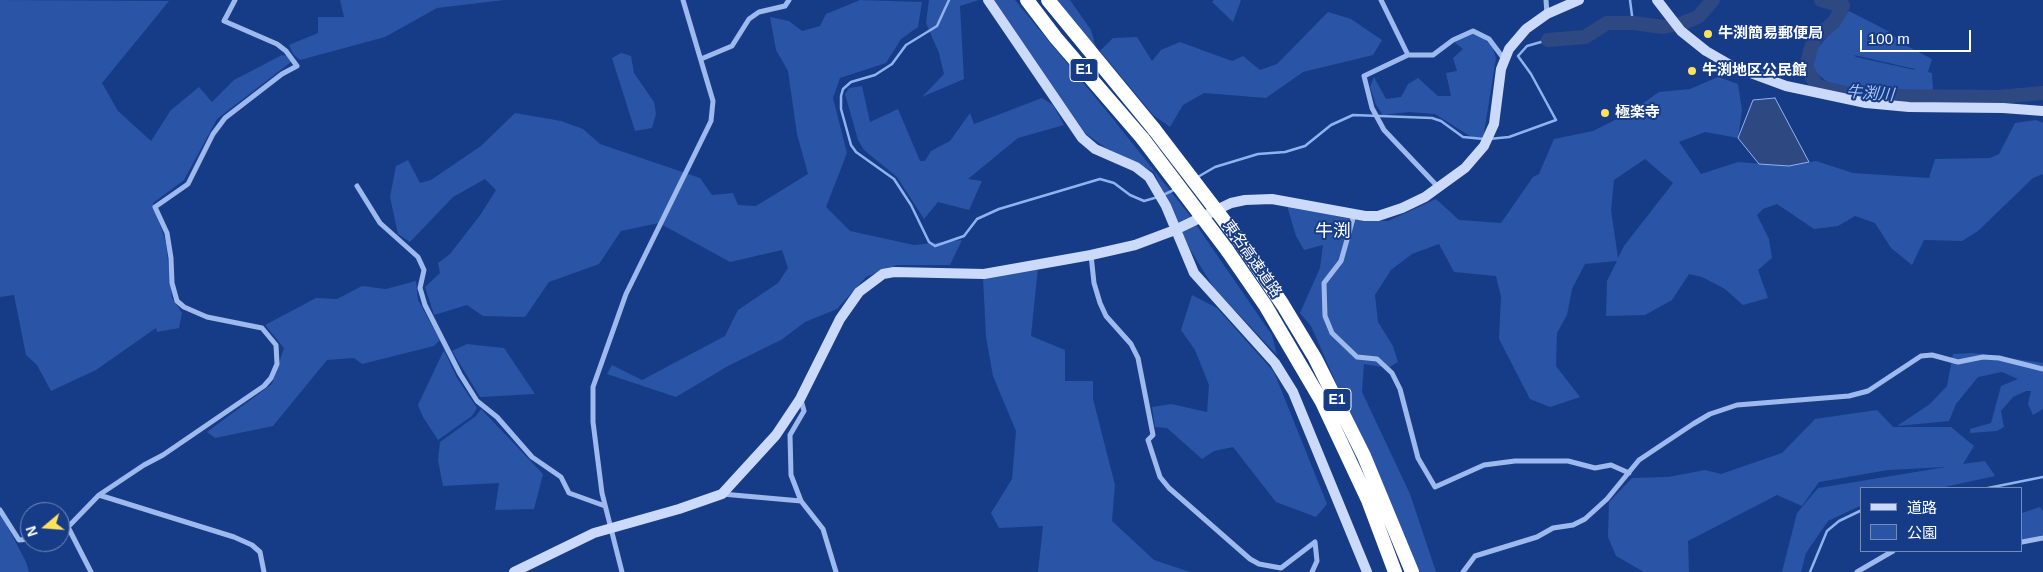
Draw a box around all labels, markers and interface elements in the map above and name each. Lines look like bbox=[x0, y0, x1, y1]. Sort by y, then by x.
scale bar bbox=[1863, 20, 1974, 52]
place label: 牛渕簡易郵便局 bbox=[1718, 25, 1823, 43]
marker: 牛渕簡易郵便局 bbox=[1702, 28, 1714, 40]
text: 100 m bbox=[1868, 30, 1910, 47]
road number: E1 bbox=[1070, 58, 1098, 82]
place label: 牛渕地区公民館 bbox=[1702, 62, 1807, 80]
marker: 牛渕地区公民館 bbox=[1686, 65, 1698, 77]
water label: 牛渕川 bbox=[1845, 83, 1895, 105]
place label: 極楽寺 bbox=[1615, 104, 1660, 122]
marker: 極楽寺 bbox=[1599, 107, 1611, 119]
street label: 東名高速道路 bbox=[1219, 217, 1285, 301]
district label: 牛渕 bbox=[1315, 221, 1351, 243]
road number: E1 bbox=[1323, 388, 1351, 412]
legend bbox=[1860, 487, 2023, 552]
text: 道路 bbox=[1907, 499, 1937, 516]
north arrow bbox=[20, 502, 70, 552]
text: N bbox=[23, 524, 41, 539]
text: 公園 bbox=[1907, 524, 1937, 541]

